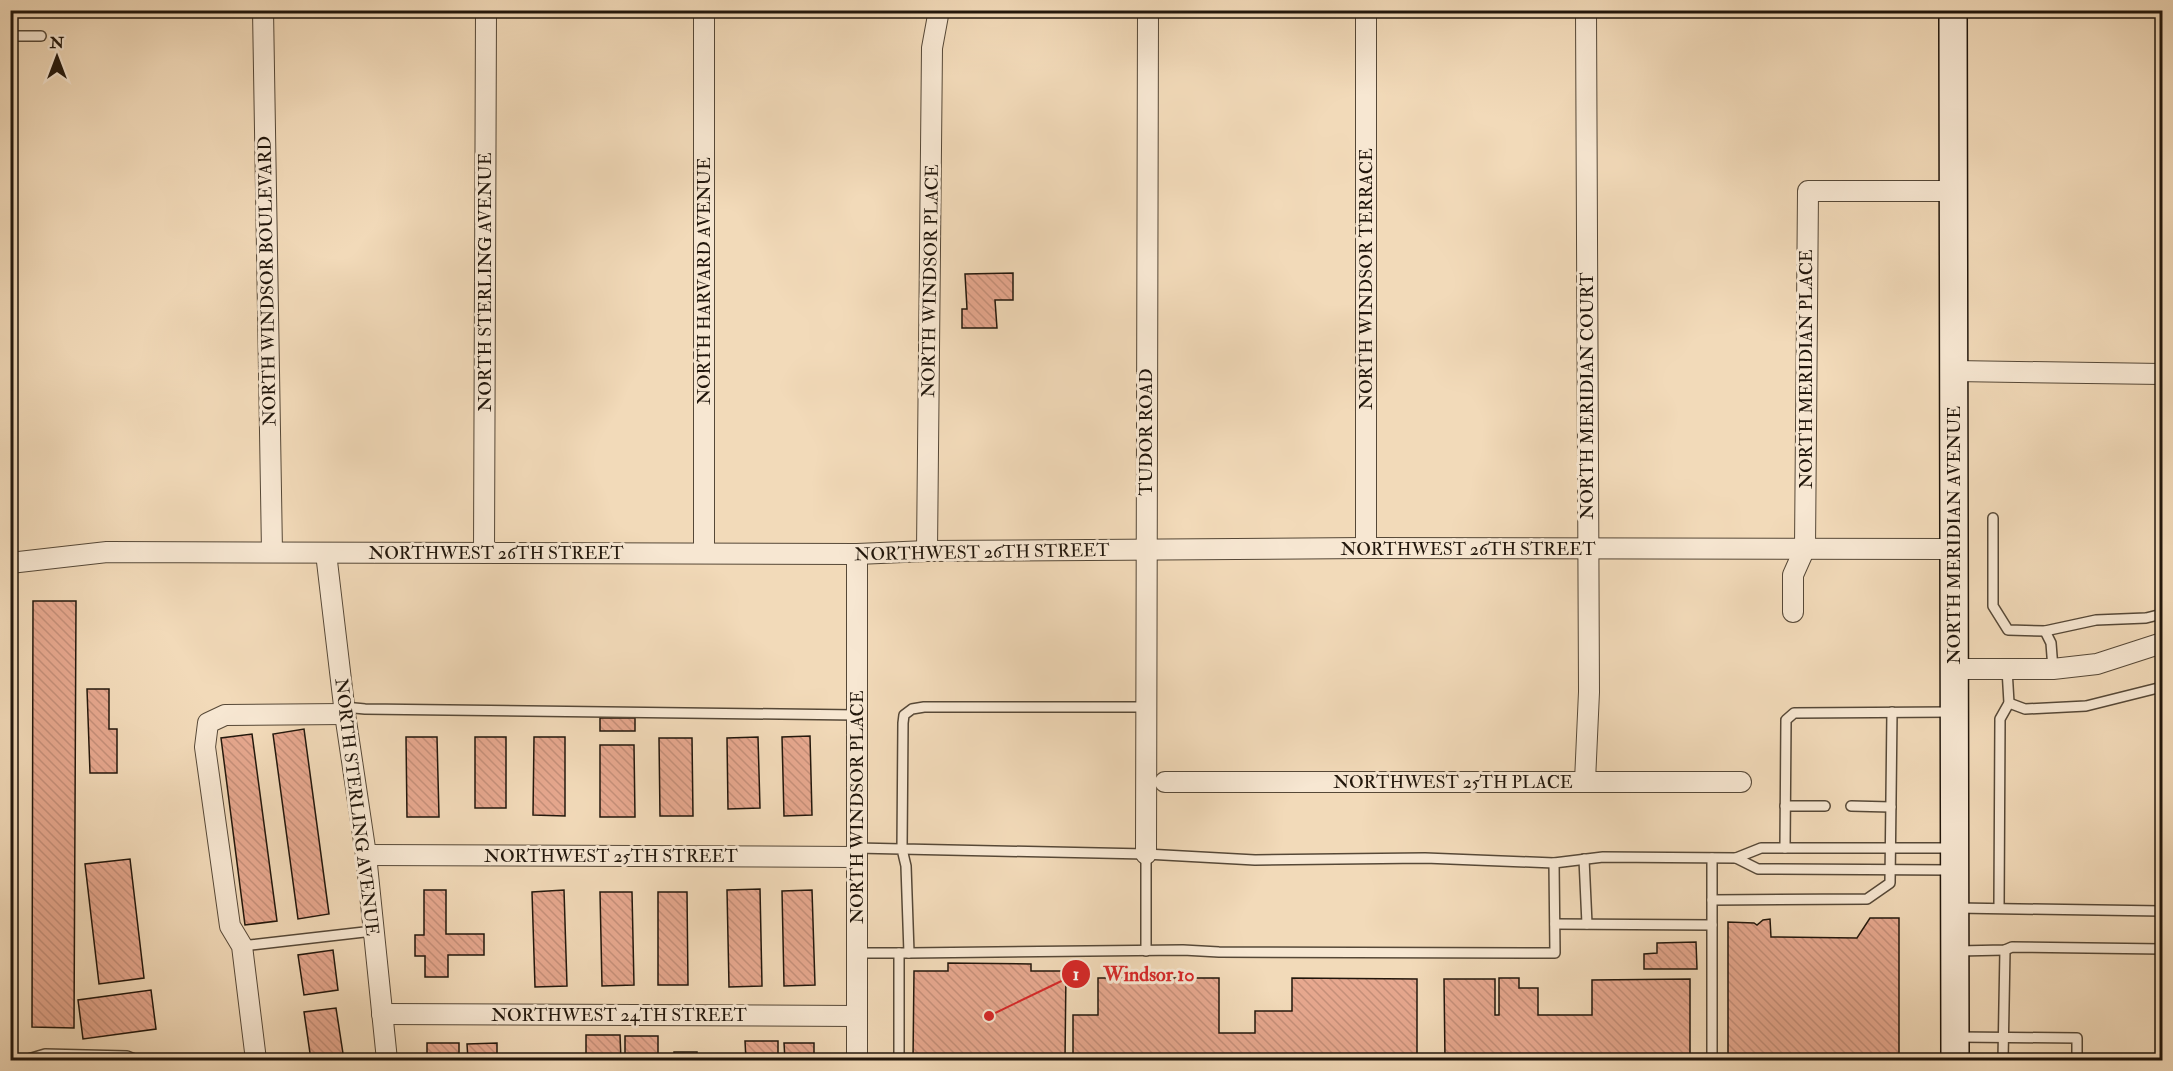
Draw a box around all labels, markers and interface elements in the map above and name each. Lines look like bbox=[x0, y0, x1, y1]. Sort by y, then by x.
north arrow bbox=[27, 27, 87, 87]
text: N bbox=[49, 33, 65, 53]
street label: NORTH WINDSOR BOULEVARD bbox=[253, 136, 282, 426]
street label: NORTH WINDSOR TERRACE bbox=[1355, 148, 1378, 410]
street label: NORTH STERLING AVENUE bbox=[474, 152, 497, 412]
street label: NORTH HARVARD AVENUE bbox=[693, 157, 716, 405]
street label: NORTH WINDSOR PLACE bbox=[917, 164, 944, 398]
street label: NORTH MERIDIAN PLACE bbox=[1795, 249, 1818, 489]
street label: NORTH MERIDIAN COURT bbox=[1576, 272, 1599, 520]
street label: TUDOR ROAD bbox=[1135, 368, 1158, 496]
street label: NORTH MERIDIAN AVENUE bbox=[1943, 406, 1966, 664]
street label: NORTHWEST 26TH STREET bbox=[1340, 538, 1596, 561]
street label: NORTHWEST 26TH STREET bbox=[854, 539, 1110, 566]
street label: NORTHWEST 26TH STREET bbox=[368, 542, 624, 565]
street label: NORTH STERLING AVENUE bbox=[329, 677, 384, 937]
street label: NORTH WINDSOR PLACE bbox=[846, 690, 869, 924]
street label: NORTHWEST 25TH PLACE bbox=[1333, 771, 1573, 794]
street label: NORTHWEST 25TH STREET bbox=[484, 845, 739, 868]
callout: Windsor 10 bbox=[1061, 955, 1206, 993]
text: Windsor 10 bbox=[1102, 962, 1195, 987]
text: 1 bbox=[1073, 963, 1079, 986]
street label: NORTHWEST 24TH STREET bbox=[491, 1004, 747, 1027]

